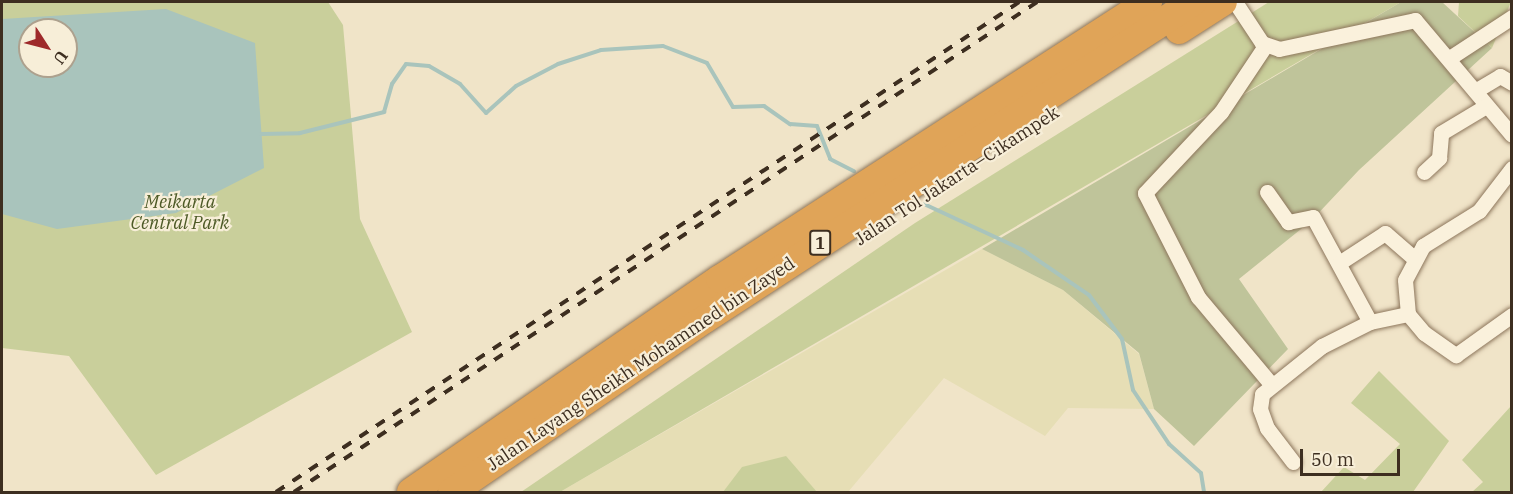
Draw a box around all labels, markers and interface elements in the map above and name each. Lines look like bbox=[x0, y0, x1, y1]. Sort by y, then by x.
north arrow bbox=[18, 18, 78, 78]
text: U bbox=[49, 47, 73, 68]
street label: Jalan Tol Jakarta–Cikampek bbox=[851, 102, 1063, 250]
park label: Meikarta Central Park bbox=[131, 192, 229, 234]
road number: 1 bbox=[808, 230, 832, 256]
street label: Jalan Layang Sheikh Mohammed bin Zayed bbox=[483, 253, 799, 475]
scale bar bbox=[1303, 437, 1404, 475]
text: 50 m bbox=[1311, 448, 1354, 471]

